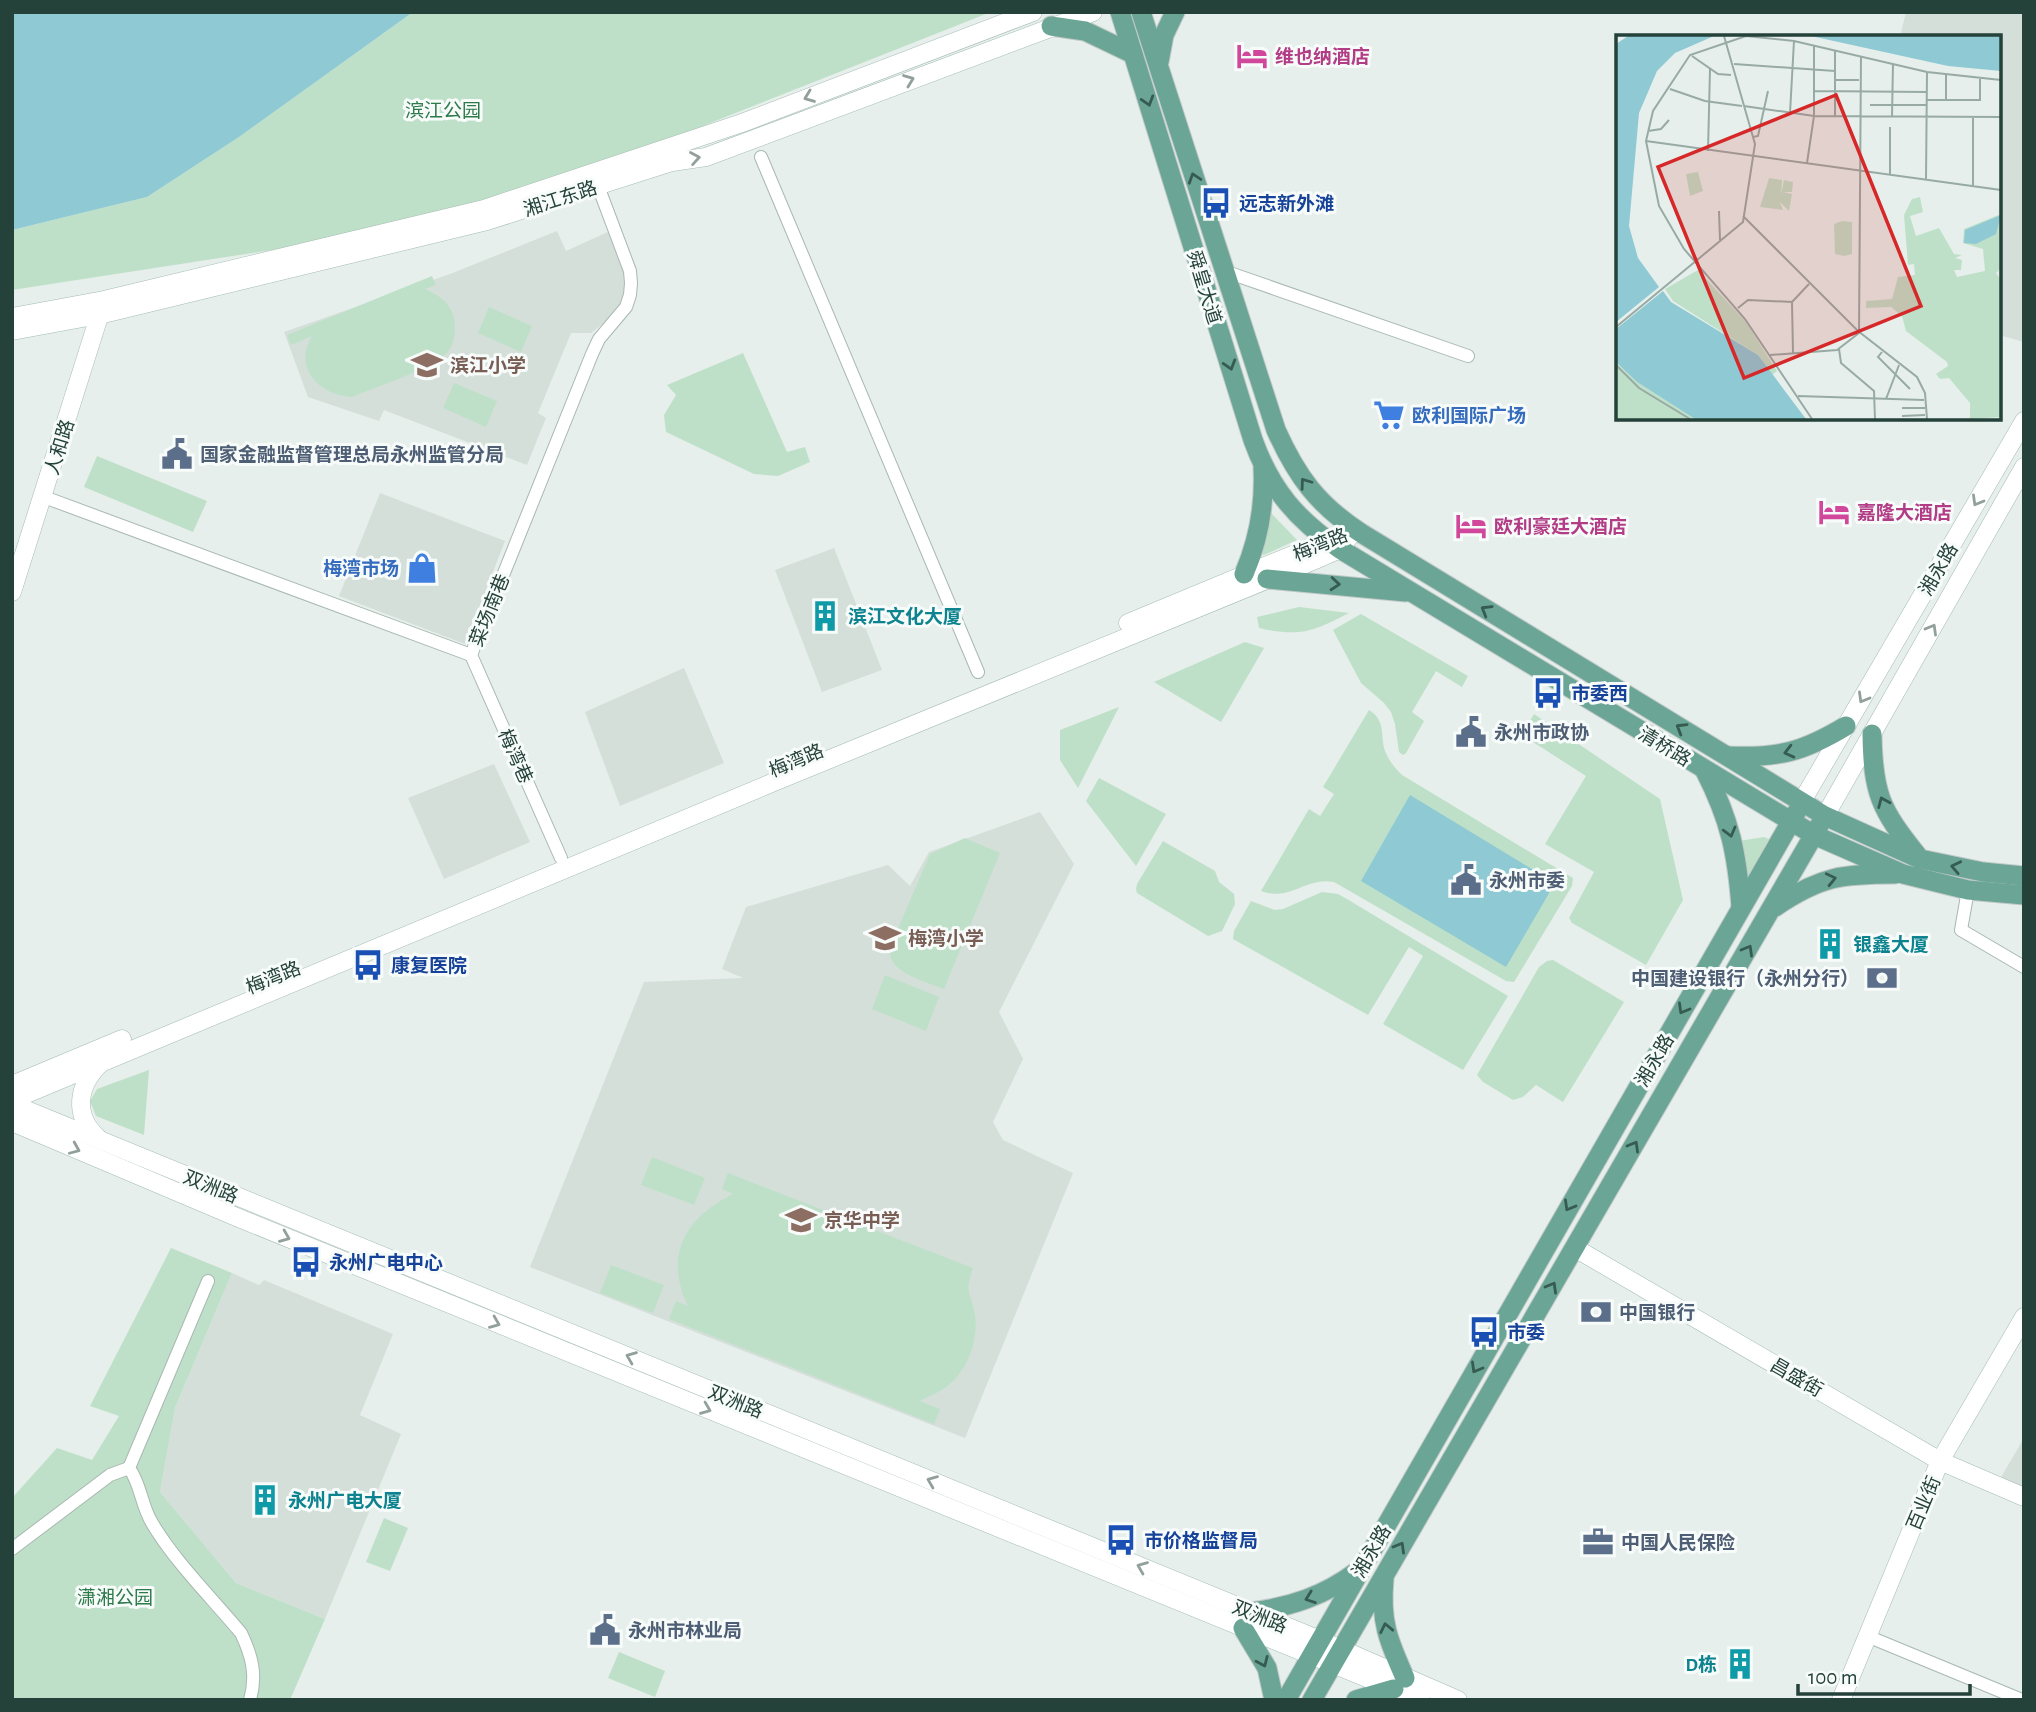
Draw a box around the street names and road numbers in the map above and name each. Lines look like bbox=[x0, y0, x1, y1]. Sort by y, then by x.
street label: 湘江东路 bbox=[521, 177, 600, 220]
street label: 舜皇大道 bbox=[1183, 248, 1225, 327]
street label: 人和路 bbox=[42, 417, 78, 477]
street label: 梅湾路 bbox=[1290, 524, 1351, 565]
street label: 湘永路 bbox=[1916, 540, 1962, 599]
street label: 菜场南巷 bbox=[465, 571, 513, 649]
street label: 清桥路 bbox=[1635, 724, 1694, 770]
street label: 梅湾巷 bbox=[494, 726, 537, 787]
street label: 梅湾路 bbox=[766, 740, 827, 781]
street label: 梅湾路 bbox=[243, 957, 304, 998]
street label: 湘永路 bbox=[1632, 1031, 1678, 1090]
street label: 双洲路 bbox=[180, 1167, 241, 1207]
street label: 昌盛街 bbox=[1767, 1354, 1827, 1401]
street label: 双洲路 bbox=[705, 1382, 766, 1422]
street label: 百业街 bbox=[1904, 1473, 1944, 1534]
street label: 湘永路 bbox=[1349, 1522, 1395, 1581]
street label: 双洲路 bbox=[1229, 1597, 1290, 1637]

